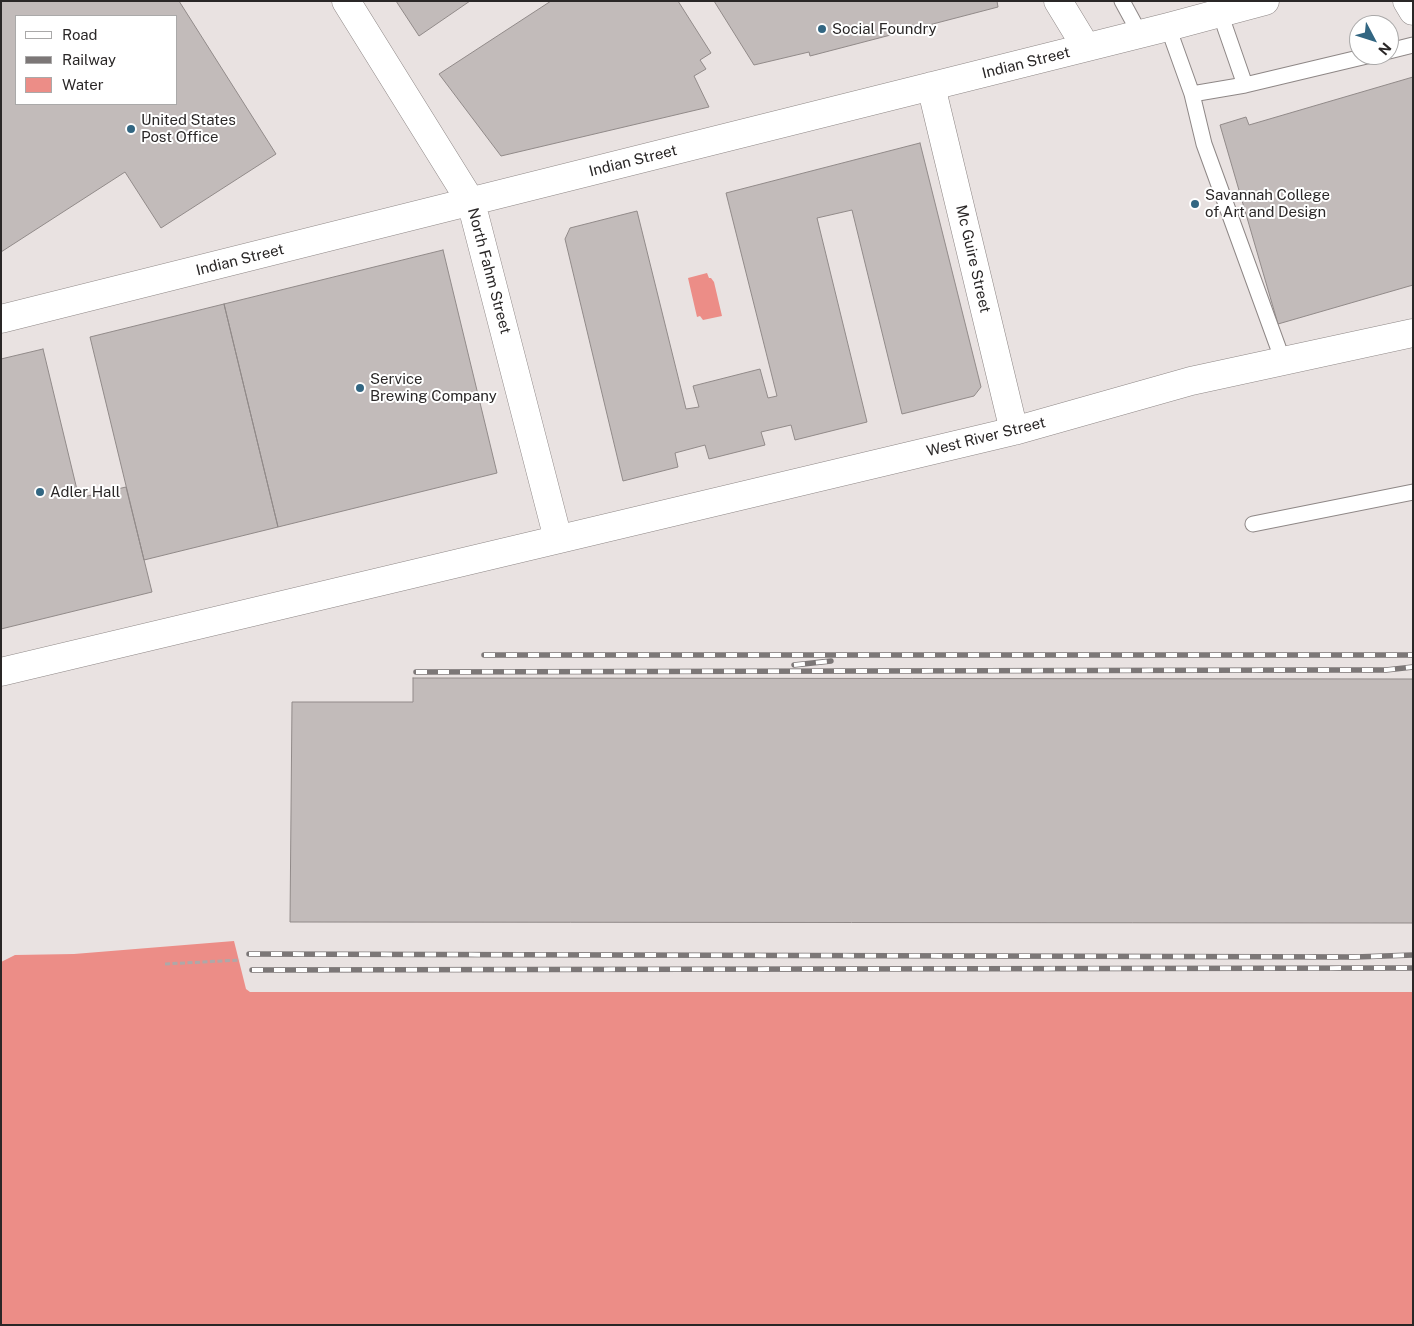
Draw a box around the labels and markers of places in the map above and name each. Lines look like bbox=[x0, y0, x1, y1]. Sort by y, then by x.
place label: Social Foundry bbox=[832, 20, 937, 38]
marker: Social Foundry bbox=[816, 23, 828, 35]
place label: United States Post Office bbox=[141, 111, 236, 146]
marker: United States Post Office bbox=[125, 123, 137, 135]
place label: Savannah College of Art and Design bbox=[1205, 186, 1330, 221]
marker: Savannah College of Art and Design bbox=[1189, 198, 1201, 210]
place label: Service Brewing Company bbox=[370, 370, 497, 405]
marker: Service Brewing Company bbox=[354, 382, 366, 394]
place label: Adler Hall bbox=[50, 483, 120, 501]
marker: Adler Hall bbox=[34, 486, 46, 498]

